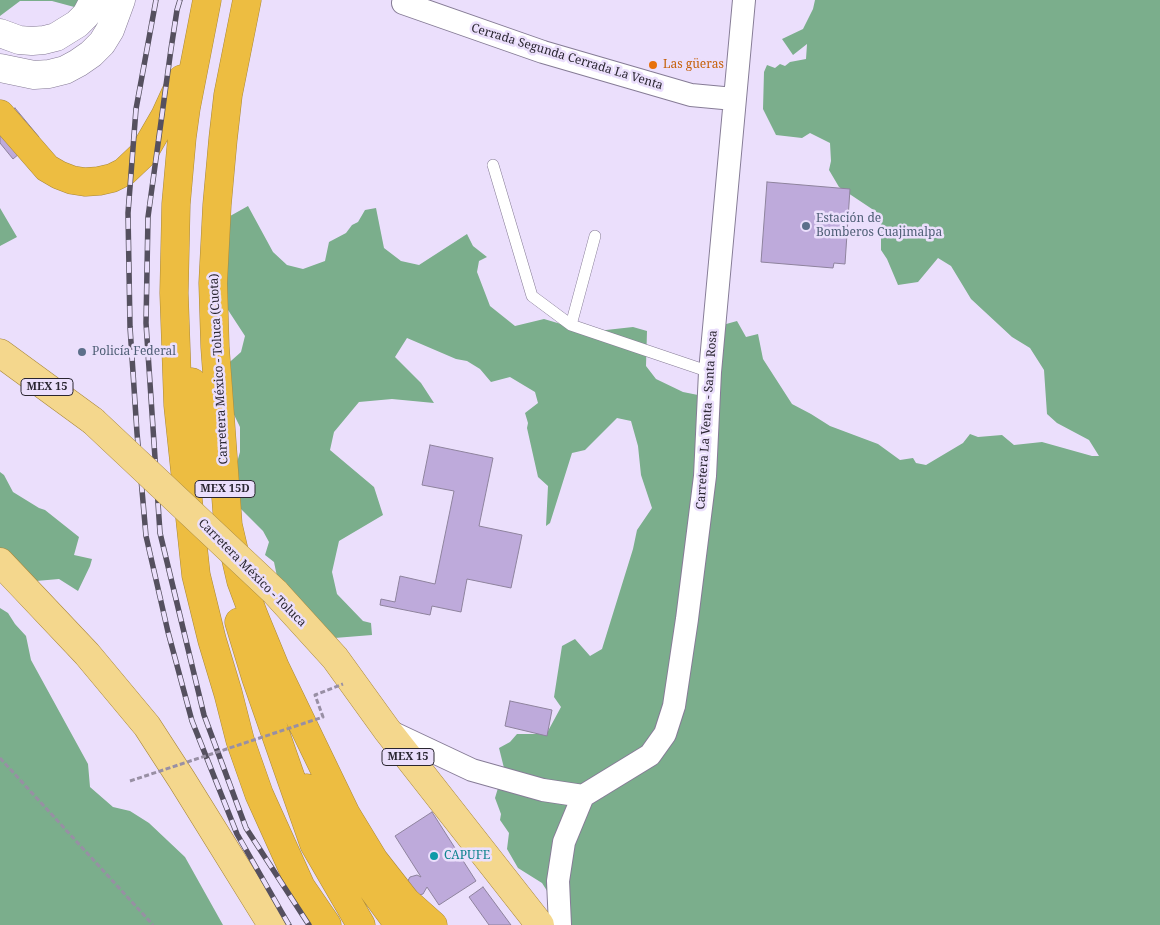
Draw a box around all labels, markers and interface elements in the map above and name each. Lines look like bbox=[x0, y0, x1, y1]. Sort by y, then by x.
street label: Cerrada Segunda Cerrada La Venta bbox=[469, 21, 665, 93]
place label: Las güeras bbox=[663, 58, 724, 72]
marker: Las güeras bbox=[647, 59, 659, 71]
place label: Estación de Bomberos Cuajimalpa bbox=[816, 212, 942, 240]
marker: Estación de Bomberos Cuajimalpa bbox=[800, 220, 812, 232]
street label: Carretera México - Toluca (Cuota) bbox=[207, 273, 231, 465]
street label: Carretera La Venta - Santa Rosa bbox=[694, 330, 720, 510]
place label: Policía Federal bbox=[92, 345, 176, 359]
marker: Policía Federal bbox=[76, 346, 88, 358]
road number: MEX 15 bbox=[21, 378, 73, 396]
road number: MEX 15D bbox=[195, 480, 255, 498]
street label: Carretera México - Toluca bbox=[195, 516, 309, 630]
road number: MEX 15 bbox=[382, 749, 434, 766]
place label: CAPUFE bbox=[444, 849, 490, 863]
marker: CAPUFE bbox=[428, 850, 440, 862]

